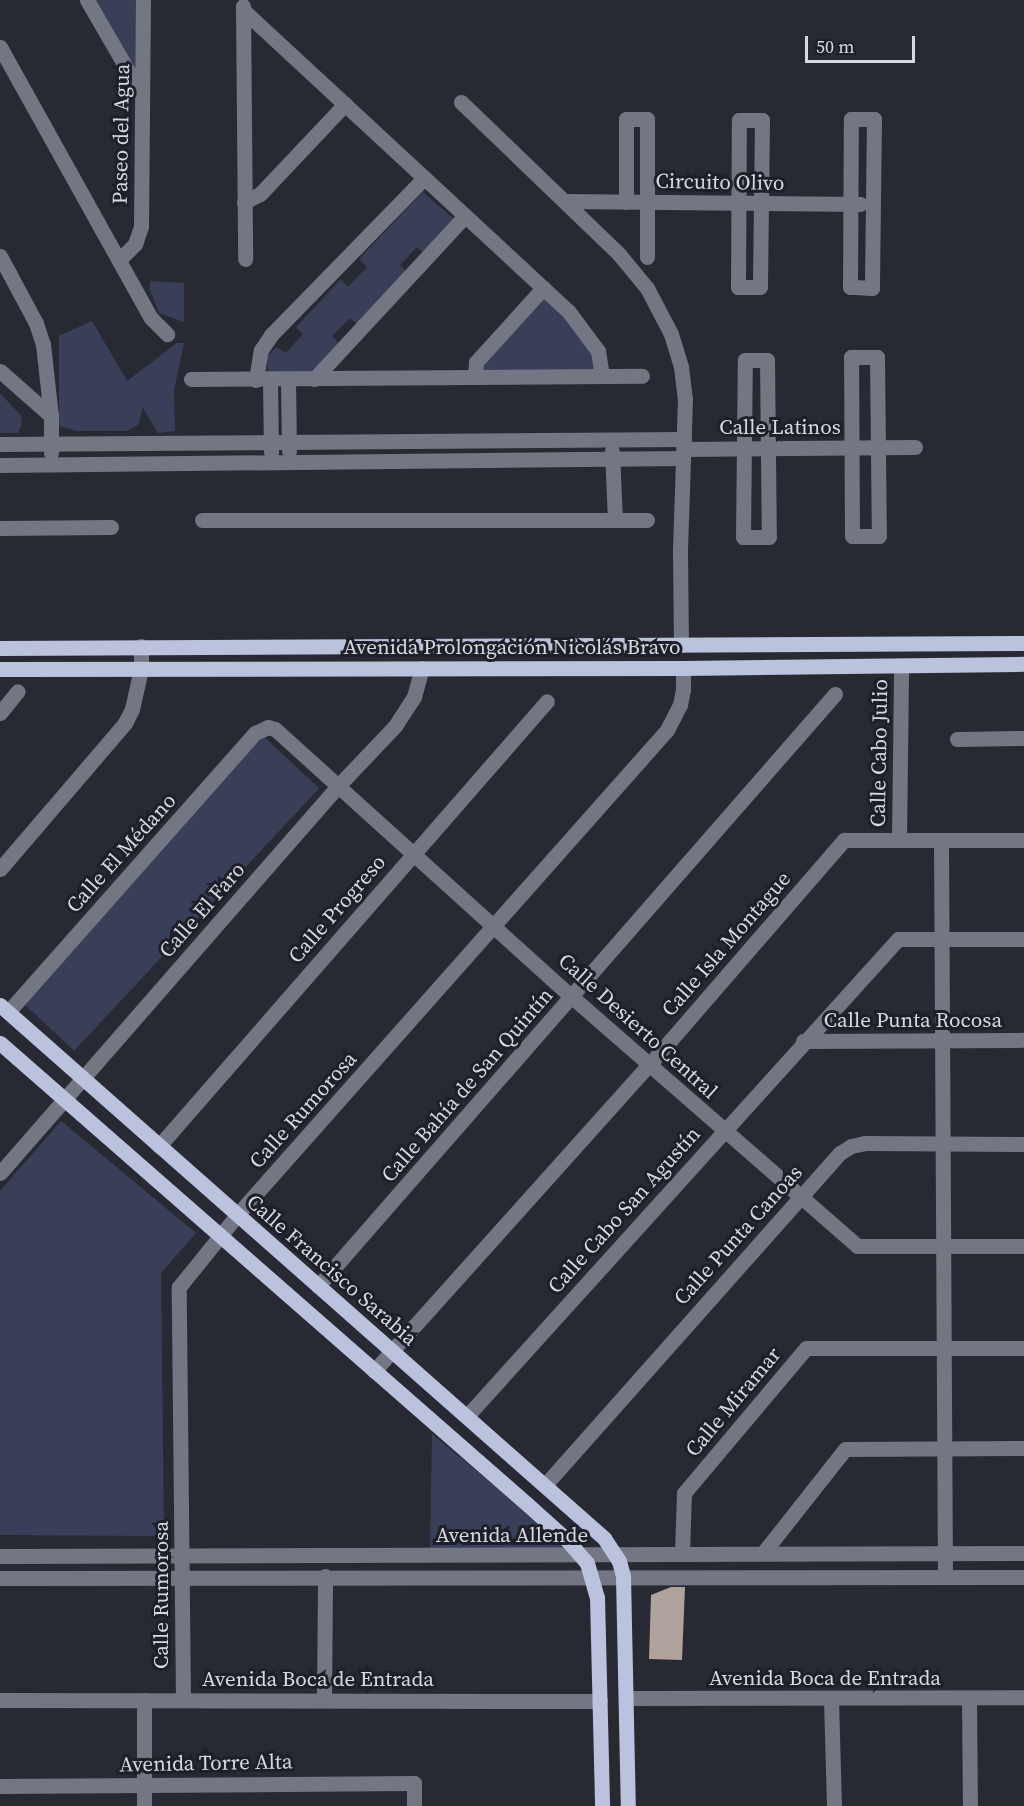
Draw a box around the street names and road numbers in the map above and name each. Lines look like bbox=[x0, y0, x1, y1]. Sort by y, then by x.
street label: Paseo del Agua bbox=[107, 63, 135, 205]
street label: Circuito Olivo bbox=[655, 168, 785, 196]
street label: Calle Latinos bbox=[719, 414, 841, 440]
street label: Avenida Prolongación Nicolás Bravo bbox=[343, 634, 681, 660]
street label: Calle Cabo Julio bbox=[865, 679, 893, 827]
street label: Calle El Médano bbox=[61, 788, 181, 918]
street label: Calle Progreso bbox=[283, 850, 391, 968]
street label: Calle El Faro bbox=[154, 857, 250, 963]
street label: Calle Isla Montague bbox=[656, 866, 796, 1022]
street label: Calle Desierto Central bbox=[553, 948, 723, 1104]
street label: Calle Bahía de San Quintín bbox=[376, 983, 558, 1187]
street label: Calle Punta Rocosa bbox=[824, 1007, 1002, 1033]
street label: Calle Rumorosa bbox=[244, 1047, 362, 1173]
street label: Calle Cabo San Agustín bbox=[543, 1122, 705, 1298]
street label: Calle Punta Canoas bbox=[669, 1160, 807, 1310]
street label: Calle Francisco Sarabia bbox=[242, 1189, 422, 1351]
street label: Calle Miramar bbox=[680, 1342, 786, 1462]
street label: Calle Rumorosa bbox=[148, 1521, 174, 1669]
street label: Avenida Allende bbox=[436, 1522, 588, 1548]
street label: Avenida Boca de Entrada bbox=[709, 1665, 941, 1691]
street label: Avenida Boca de Entrada bbox=[202, 1666, 434, 1692]
street label: Avenida Torre Alta bbox=[119, 1749, 293, 1777]

